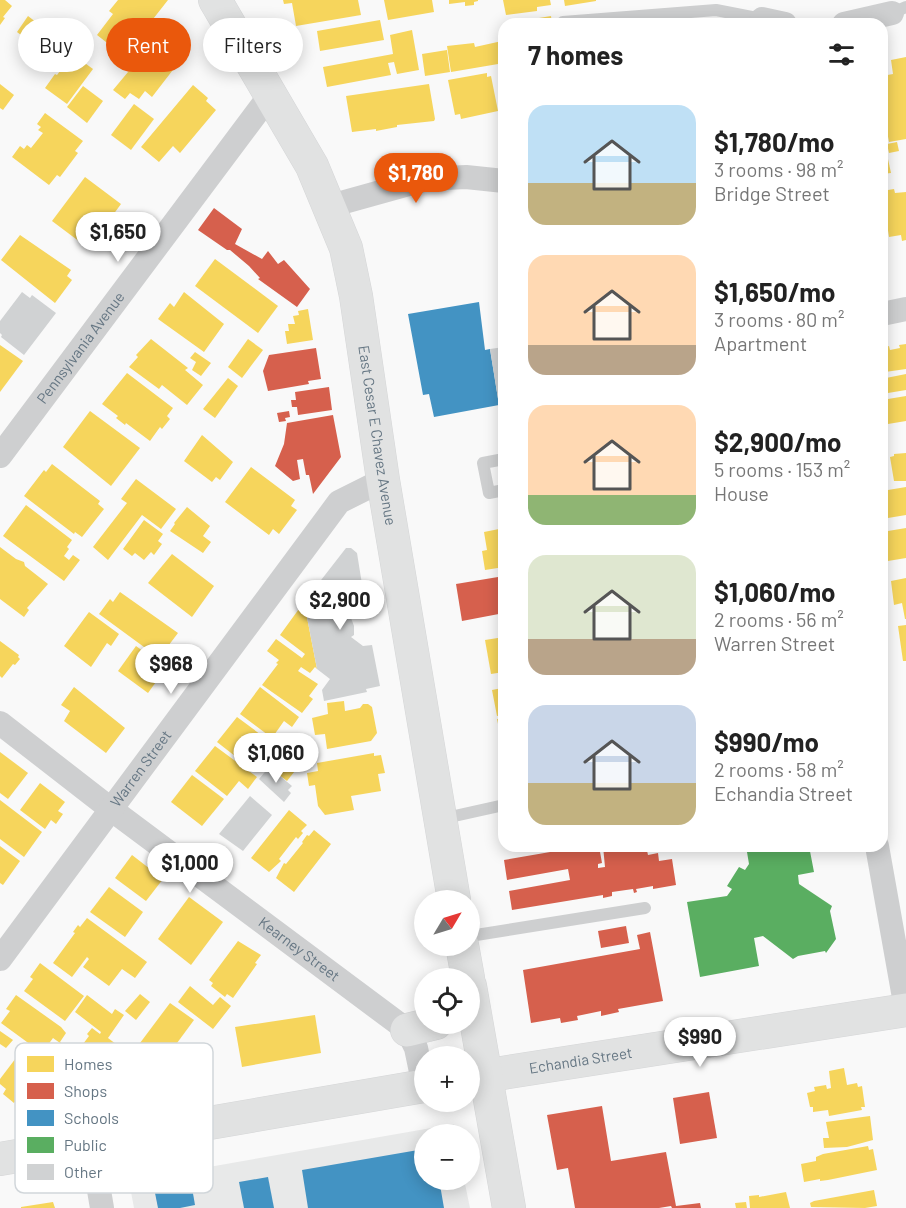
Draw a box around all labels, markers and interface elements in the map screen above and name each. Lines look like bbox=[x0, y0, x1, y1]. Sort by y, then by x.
chip: Buy bbox=[18, 18, 94, 72]
chip: Rent bbox=[106, 18, 191, 72]
chip: Filters bbox=[203, 18, 303, 72]
icon: filters bbox=[825, 38, 858, 71]
text: 7 homes bbox=[528, 39, 623, 70]
text: $1,780/mo bbox=[714, 126, 834, 157]
icon: home bbox=[576, 129, 648, 201]
pin: $1,780 bbox=[367, 153, 465, 204]
text: 3 rooms · 98 m² bbox=[714, 157, 844, 181]
text: $1,780 bbox=[388, 160, 444, 184]
text: Bridge Street bbox=[714, 181, 830, 205]
pin: $1,650 bbox=[69, 212, 167, 263]
text: $1,650 bbox=[90, 219, 146, 243]
text: $1,650/mo bbox=[714, 276, 835, 307]
icon: home bbox=[576, 279, 648, 351]
street label: Pennsylvania Avenue bbox=[32, 288, 128, 407]
text: 3 rooms · 80 m² bbox=[714, 307, 844, 331]
text: Apartment bbox=[714, 331, 807, 355]
street label: East Cesar E Chavez Avenue bbox=[355, 344, 401, 527]
text: $2,900/mo bbox=[714, 426, 841, 457]
icon: home bbox=[576, 429, 648, 501]
text: 5 rooms · 153 m² bbox=[714, 457, 850, 481]
text: House bbox=[714, 481, 769, 505]
text: $1,060/mo bbox=[714, 576, 836, 607]
icon: home bbox=[576, 579, 648, 651]
pin: $2,900 bbox=[291, 580, 389, 631]
text: $2,900 bbox=[309, 587, 371, 611]
text: 2 rooms · 56 m² bbox=[714, 607, 844, 631]
text: Warren Street bbox=[714, 631, 835, 655]
pin: $968 bbox=[135, 644, 207, 695]
text: $968 bbox=[149, 651, 193, 675]
street label: Warren Street bbox=[106, 726, 175, 810]
text: $990/mo bbox=[714, 726, 819, 757]
icon: home bbox=[576, 729, 648, 801]
pin: $1,060 bbox=[227, 733, 325, 784]
text: $1,060 bbox=[248, 740, 304, 764]
text: 2 rooms · 58 m² bbox=[714, 757, 844, 781]
text: Echandia Street bbox=[714, 781, 853, 805]
pin: $1,000 bbox=[141, 843, 239, 894]
text: $1,000 bbox=[161, 850, 219, 874]
north arrow bbox=[414, 890, 480, 956]
map controls bbox=[414, 890, 480, 1190]
street label: Kearney Street bbox=[255, 912, 344, 985]
button: locate bbox=[414, 968, 480, 1034]
pin: $990 bbox=[664, 1017, 736, 1068]
text: $990 bbox=[678, 1024, 722, 1048]
legend bbox=[15, 1043, 213, 1193]
street label: Echandia Street bbox=[528, 1043, 633, 1077]
button: + bbox=[414, 1046, 480, 1112]
text: Homes bbox=[64, 1054, 112, 1073]
text: Shops bbox=[64, 1081, 107, 1100]
text: Schools bbox=[64, 1108, 119, 1127]
button: − bbox=[414, 1124, 480, 1190]
text: Public bbox=[64, 1135, 107, 1154]
text: Other bbox=[64, 1162, 103, 1181]

